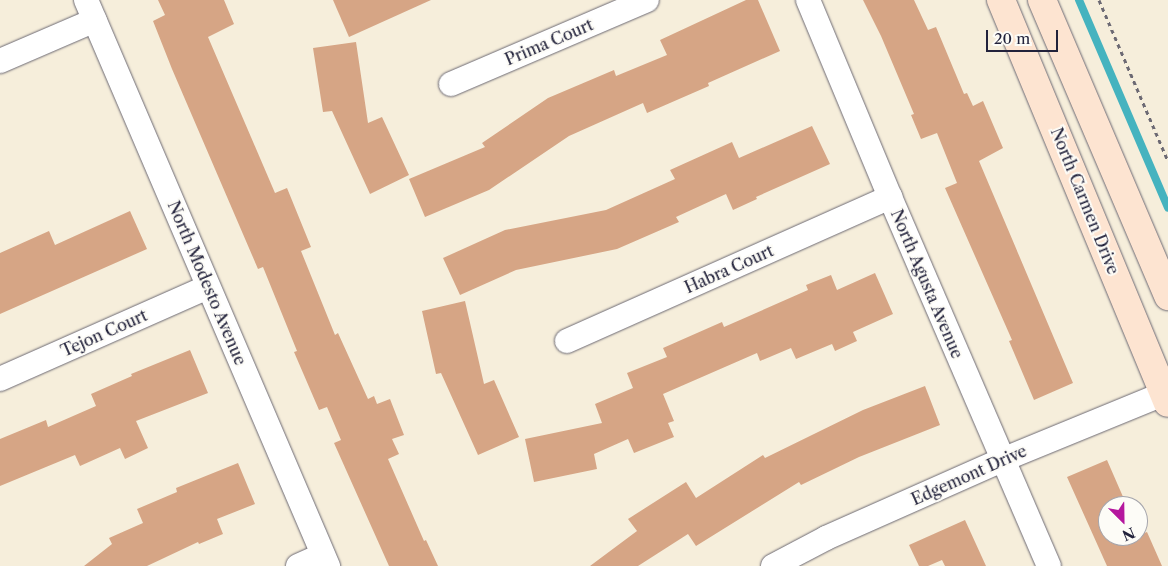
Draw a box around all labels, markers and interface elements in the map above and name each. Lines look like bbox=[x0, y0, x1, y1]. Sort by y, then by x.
street label: Prima Court bbox=[502, 15, 596, 69]
scale bar bbox=[988, 20, 1060, 52]
text: 20 m bbox=[994, 29, 1030, 48]
street label: North Carmen Drive bbox=[1047, 125, 1123, 277]
street label: North Modesto Avenue bbox=[164, 198, 250, 368]
street label: North Agusta Avenue bbox=[887, 206, 967, 362]
street label: Habra Court bbox=[682, 241, 776, 297]
street label: Tejon Court bbox=[58, 305, 150, 361]
street label: Edgemont Drive bbox=[908, 441, 1030, 509]
north arrow bbox=[1098, 496, 1148, 546]
text: N bbox=[1119, 523, 1138, 545]

